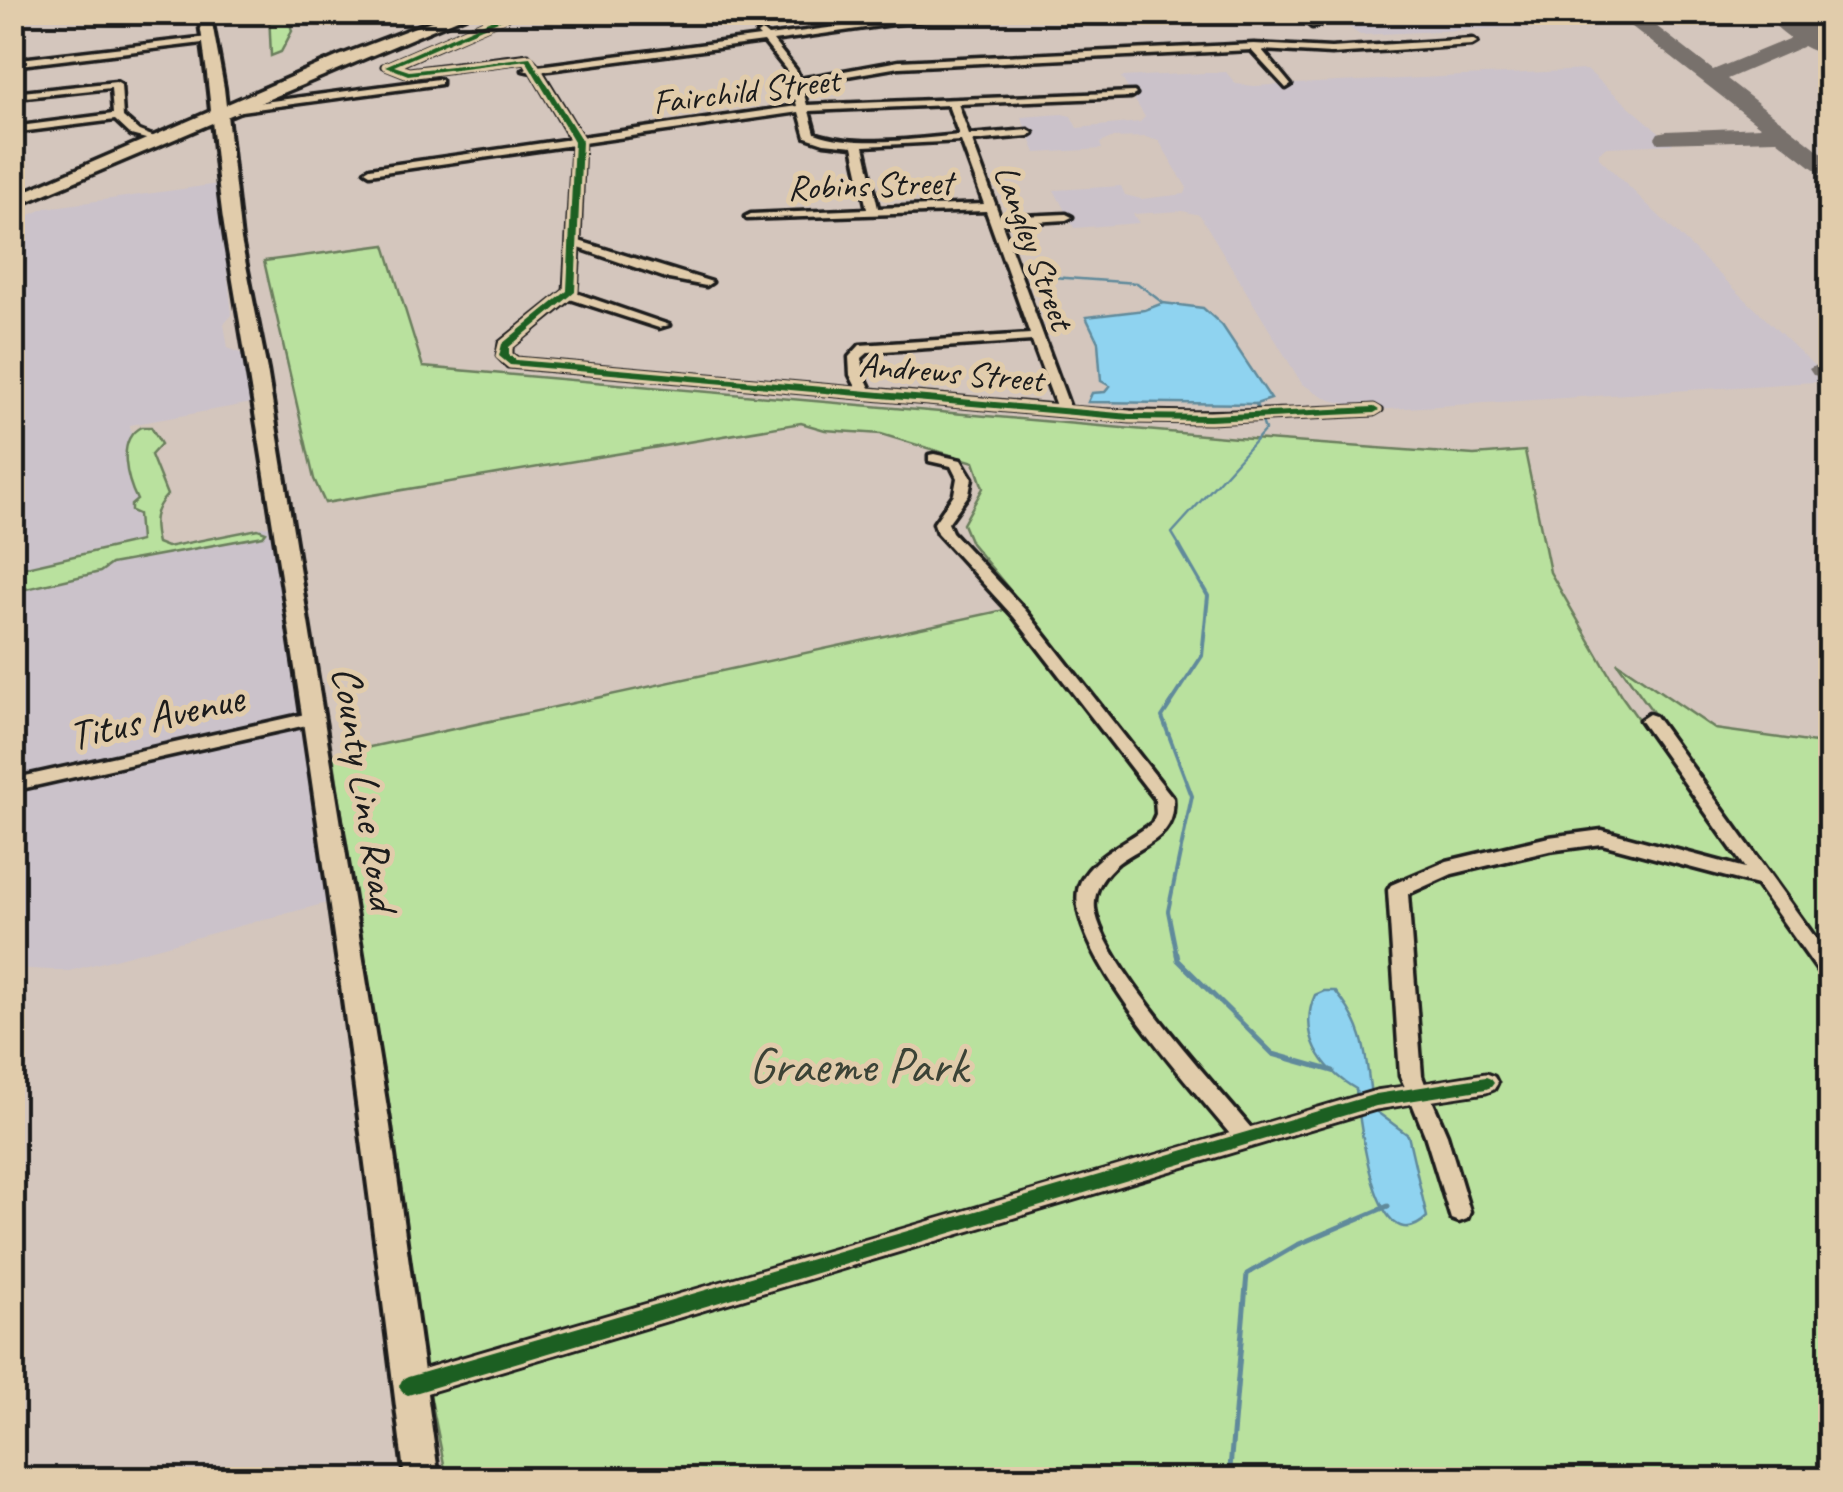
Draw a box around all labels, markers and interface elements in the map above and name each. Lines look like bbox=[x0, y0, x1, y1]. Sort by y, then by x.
street label: Fairchild Street bbox=[650, 57, 845, 125]
street label: Robins Street bbox=[787, 159, 958, 210]
street label: Langley Street bbox=[984, 159, 1086, 339]
street label: Andrews Street bbox=[857, 342, 1048, 403]
street label: County Line Road bbox=[320, 663, 411, 920]
street label: Titus Avenue bbox=[64, 671, 251, 763]
park label: Graeme Park bbox=[749, 1034, 971, 1097]

